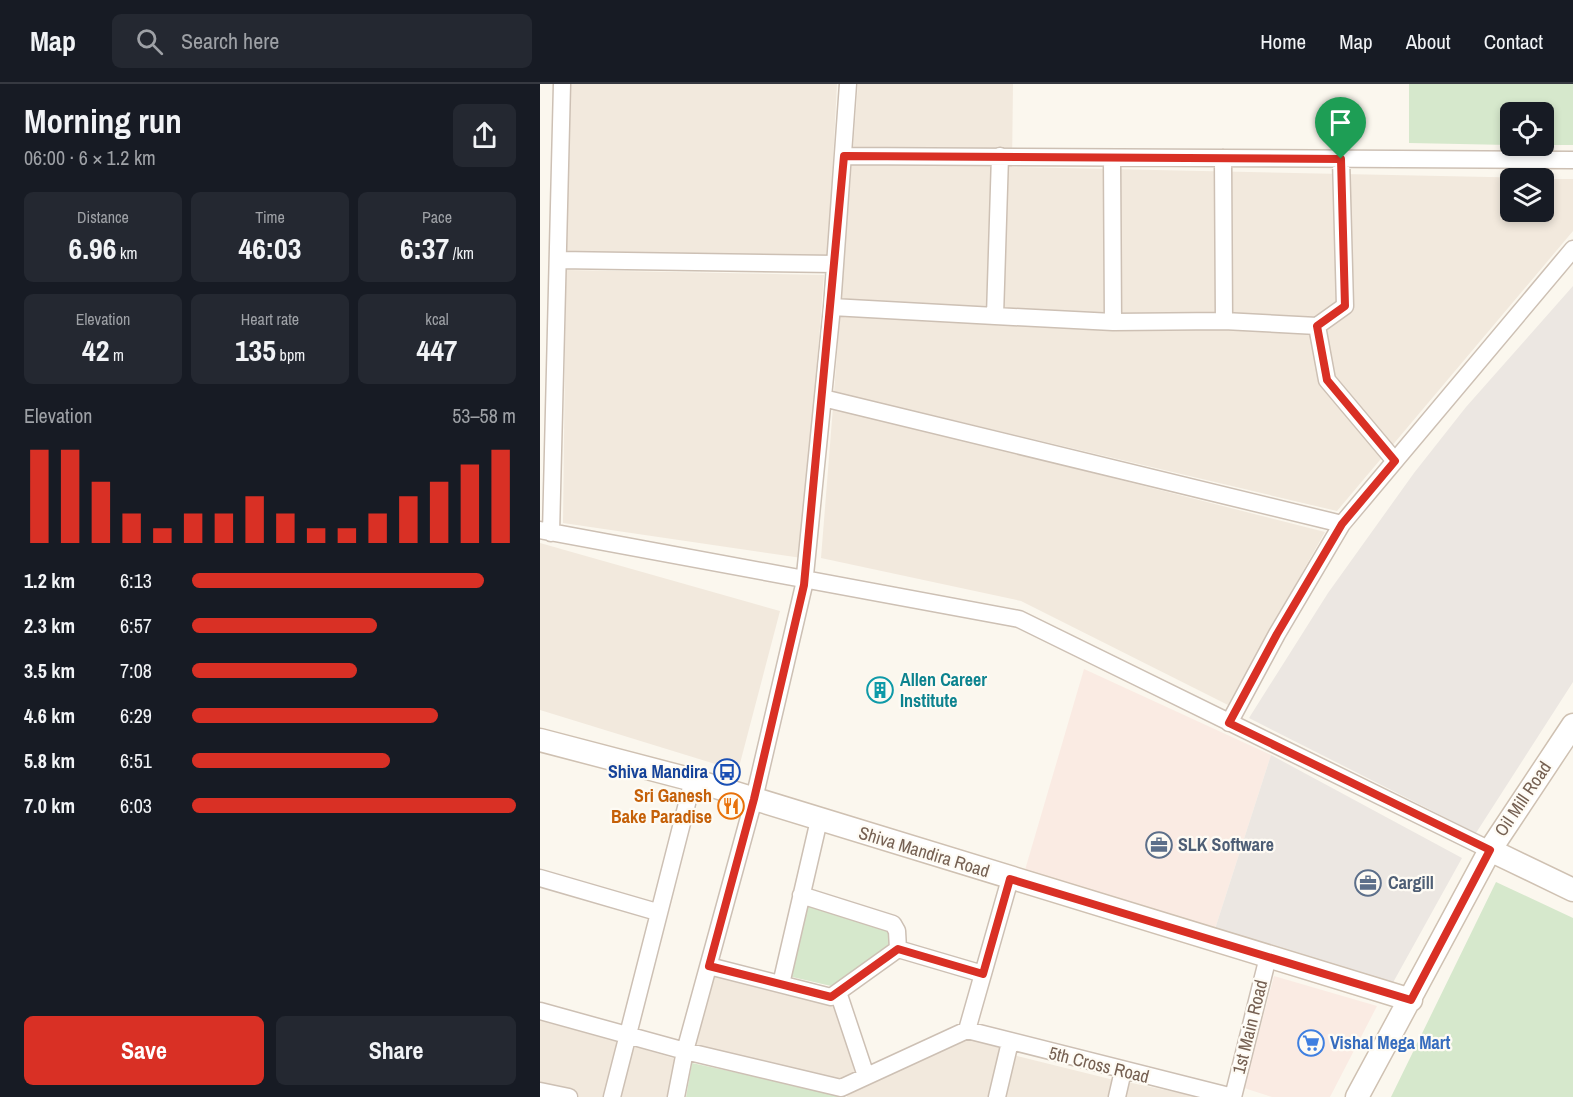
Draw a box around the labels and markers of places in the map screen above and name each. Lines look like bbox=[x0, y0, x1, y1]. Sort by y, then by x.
pin bbox=[1315, 97, 1366, 159]
place label: Allen Career Institute bbox=[900, 667, 987, 713]
building icon: Allen Career Institute bbox=[865, 675, 895, 705]
bus stop icon: Shiva Mandira bbox=[712, 757, 742, 787]
place label: Shiva Mandira bbox=[608, 759, 709, 784]
place label: Sri Ganesh Bake Paradise bbox=[611, 783, 712, 829]
restaurant icon: Sri Ganesh Bake Paradise bbox=[716, 791, 746, 821]
office icon: SLK Software bbox=[1144, 830, 1174, 860]
place label: SLK Software bbox=[1178, 832, 1274, 857]
office icon: Cargill bbox=[1353, 868, 1383, 898]
place label: Cargill bbox=[1388, 870, 1434, 895]
supermarket icon: Vishal Mega Mart bbox=[1296, 1028, 1326, 1058]
place label: Vishal Mega Mart bbox=[1330, 1030, 1450, 1055]

